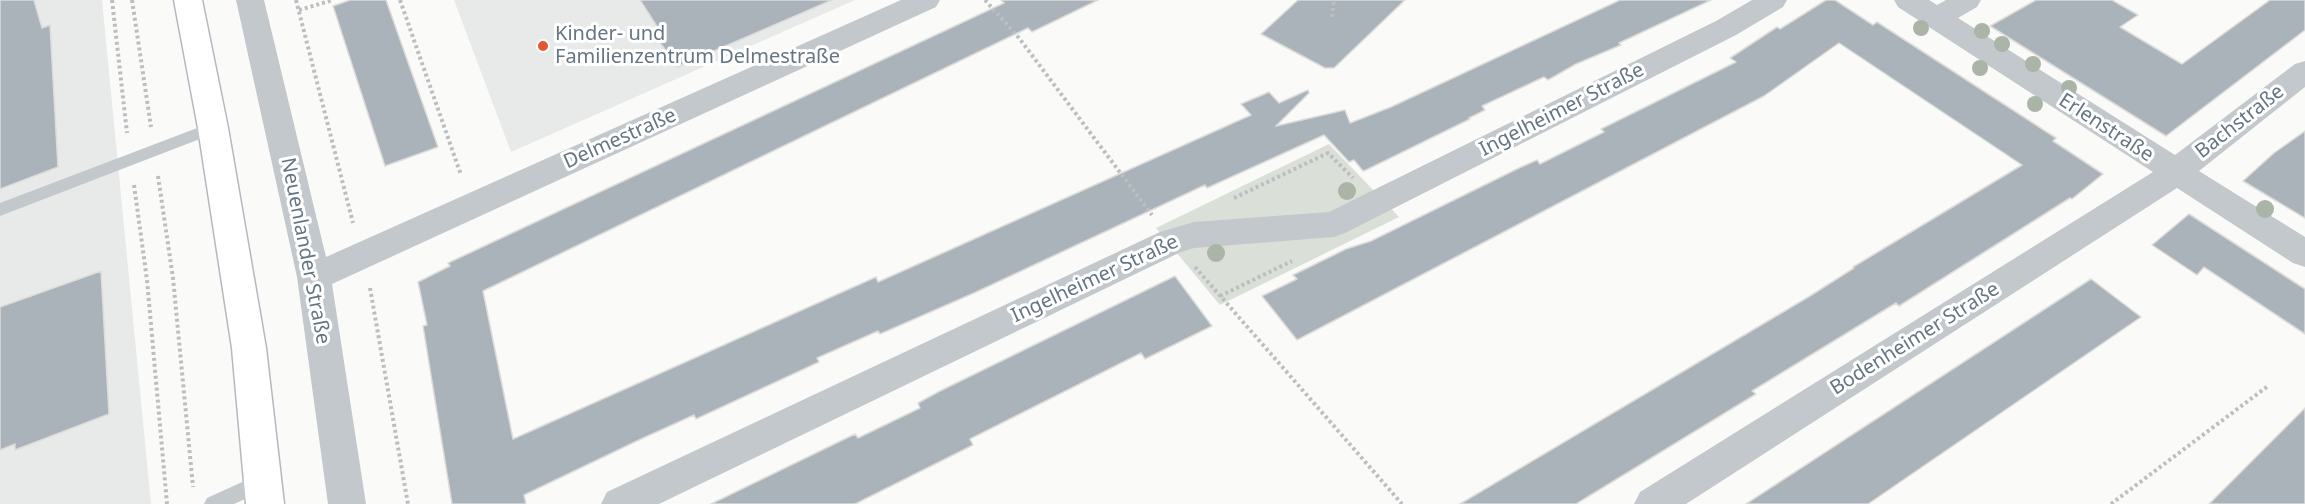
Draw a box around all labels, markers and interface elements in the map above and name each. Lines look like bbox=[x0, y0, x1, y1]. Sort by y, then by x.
place label: Kinder- und Familienzentrum Delmestraße bbox=[555, 22, 840, 69]
marker: Kinder- und Familienzentrum Delmestraße bbox=[536, 39, 550, 53]
street label: Ingelheimer Straße bbox=[1476, 58, 1648, 162]
street label: Bachstraße bbox=[2191, 80, 2289, 164]
street label: Erlenstraße bbox=[2054, 89, 2158, 167]
street label: Delmestraße bbox=[560, 103, 680, 175]
street label: Neuenlander Straße bbox=[275, 156, 335, 346]
street label: Ingelheimer Straße bbox=[1008, 230, 1182, 328]
street label: Bodenheimer Straße bbox=[1826, 277, 2004, 401]

